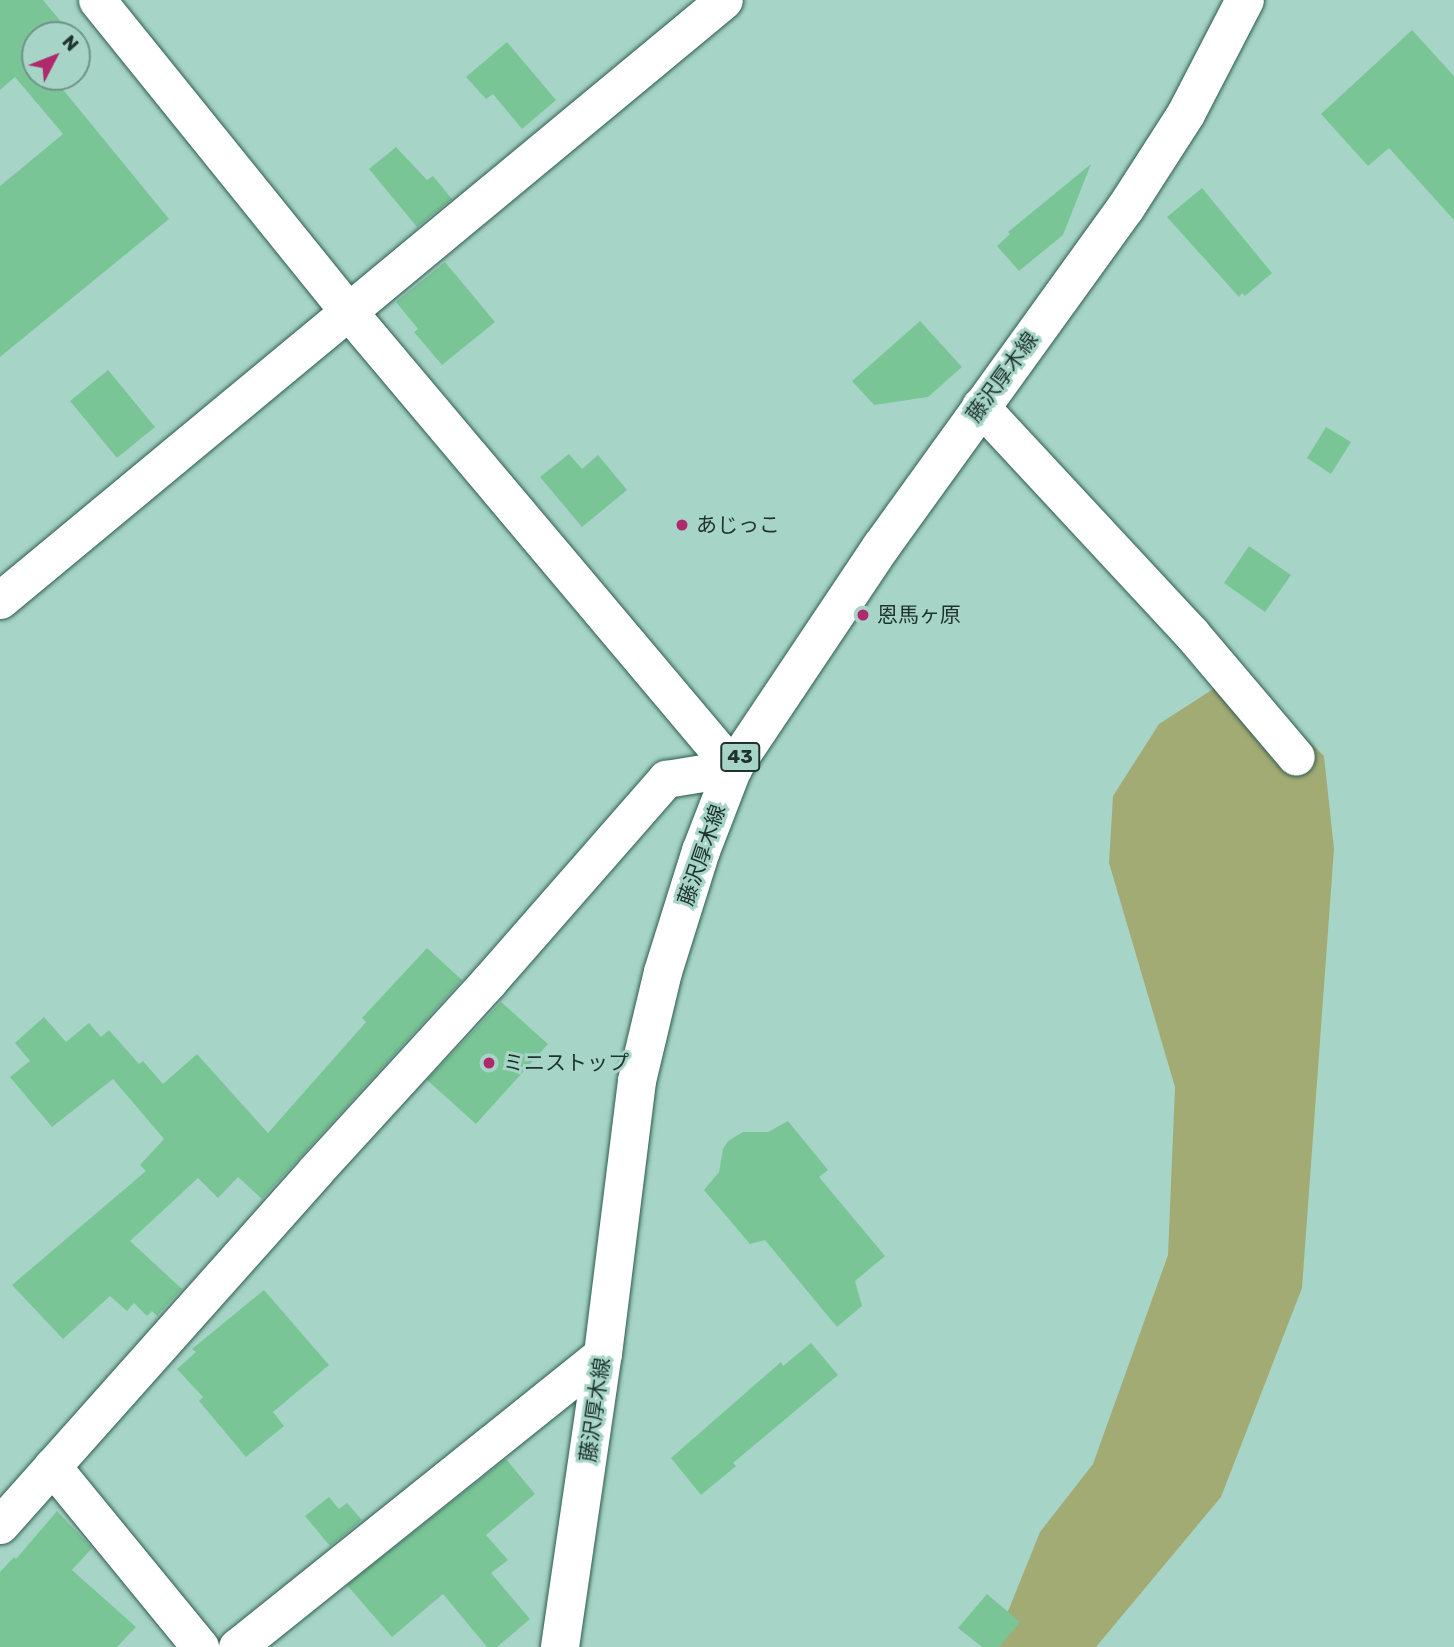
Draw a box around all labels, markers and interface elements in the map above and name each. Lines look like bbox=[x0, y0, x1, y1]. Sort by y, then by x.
north arrow bbox=[21, 21, 91, 91]
text: N bbox=[57, 30, 84, 56]
street label: 藤沢厚木線 bbox=[961, 327, 1043, 427]
place label: あじっこ bbox=[696, 512, 780, 538]
marker: あじっこ bbox=[674, 517, 690, 533]
place label: 恩馬ヶ原 bbox=[877, 602, 961, 628]
marker: 恩馬ヶ原 bbox=[855, 607, 871, 623]
road number: 43 bbox=[719, 742, 761, 772]
street label: 藤沢厚木線 bbox=[673, 801, 731, 909]
place label: ミニストップ bbox=[503, 1050, 629, 1076]
marker: ミニストップ bbox=[481, 1055, 497, 1071]
street label: 藤沢厚木線 bbox=[575, 1356, 615, 1464]

